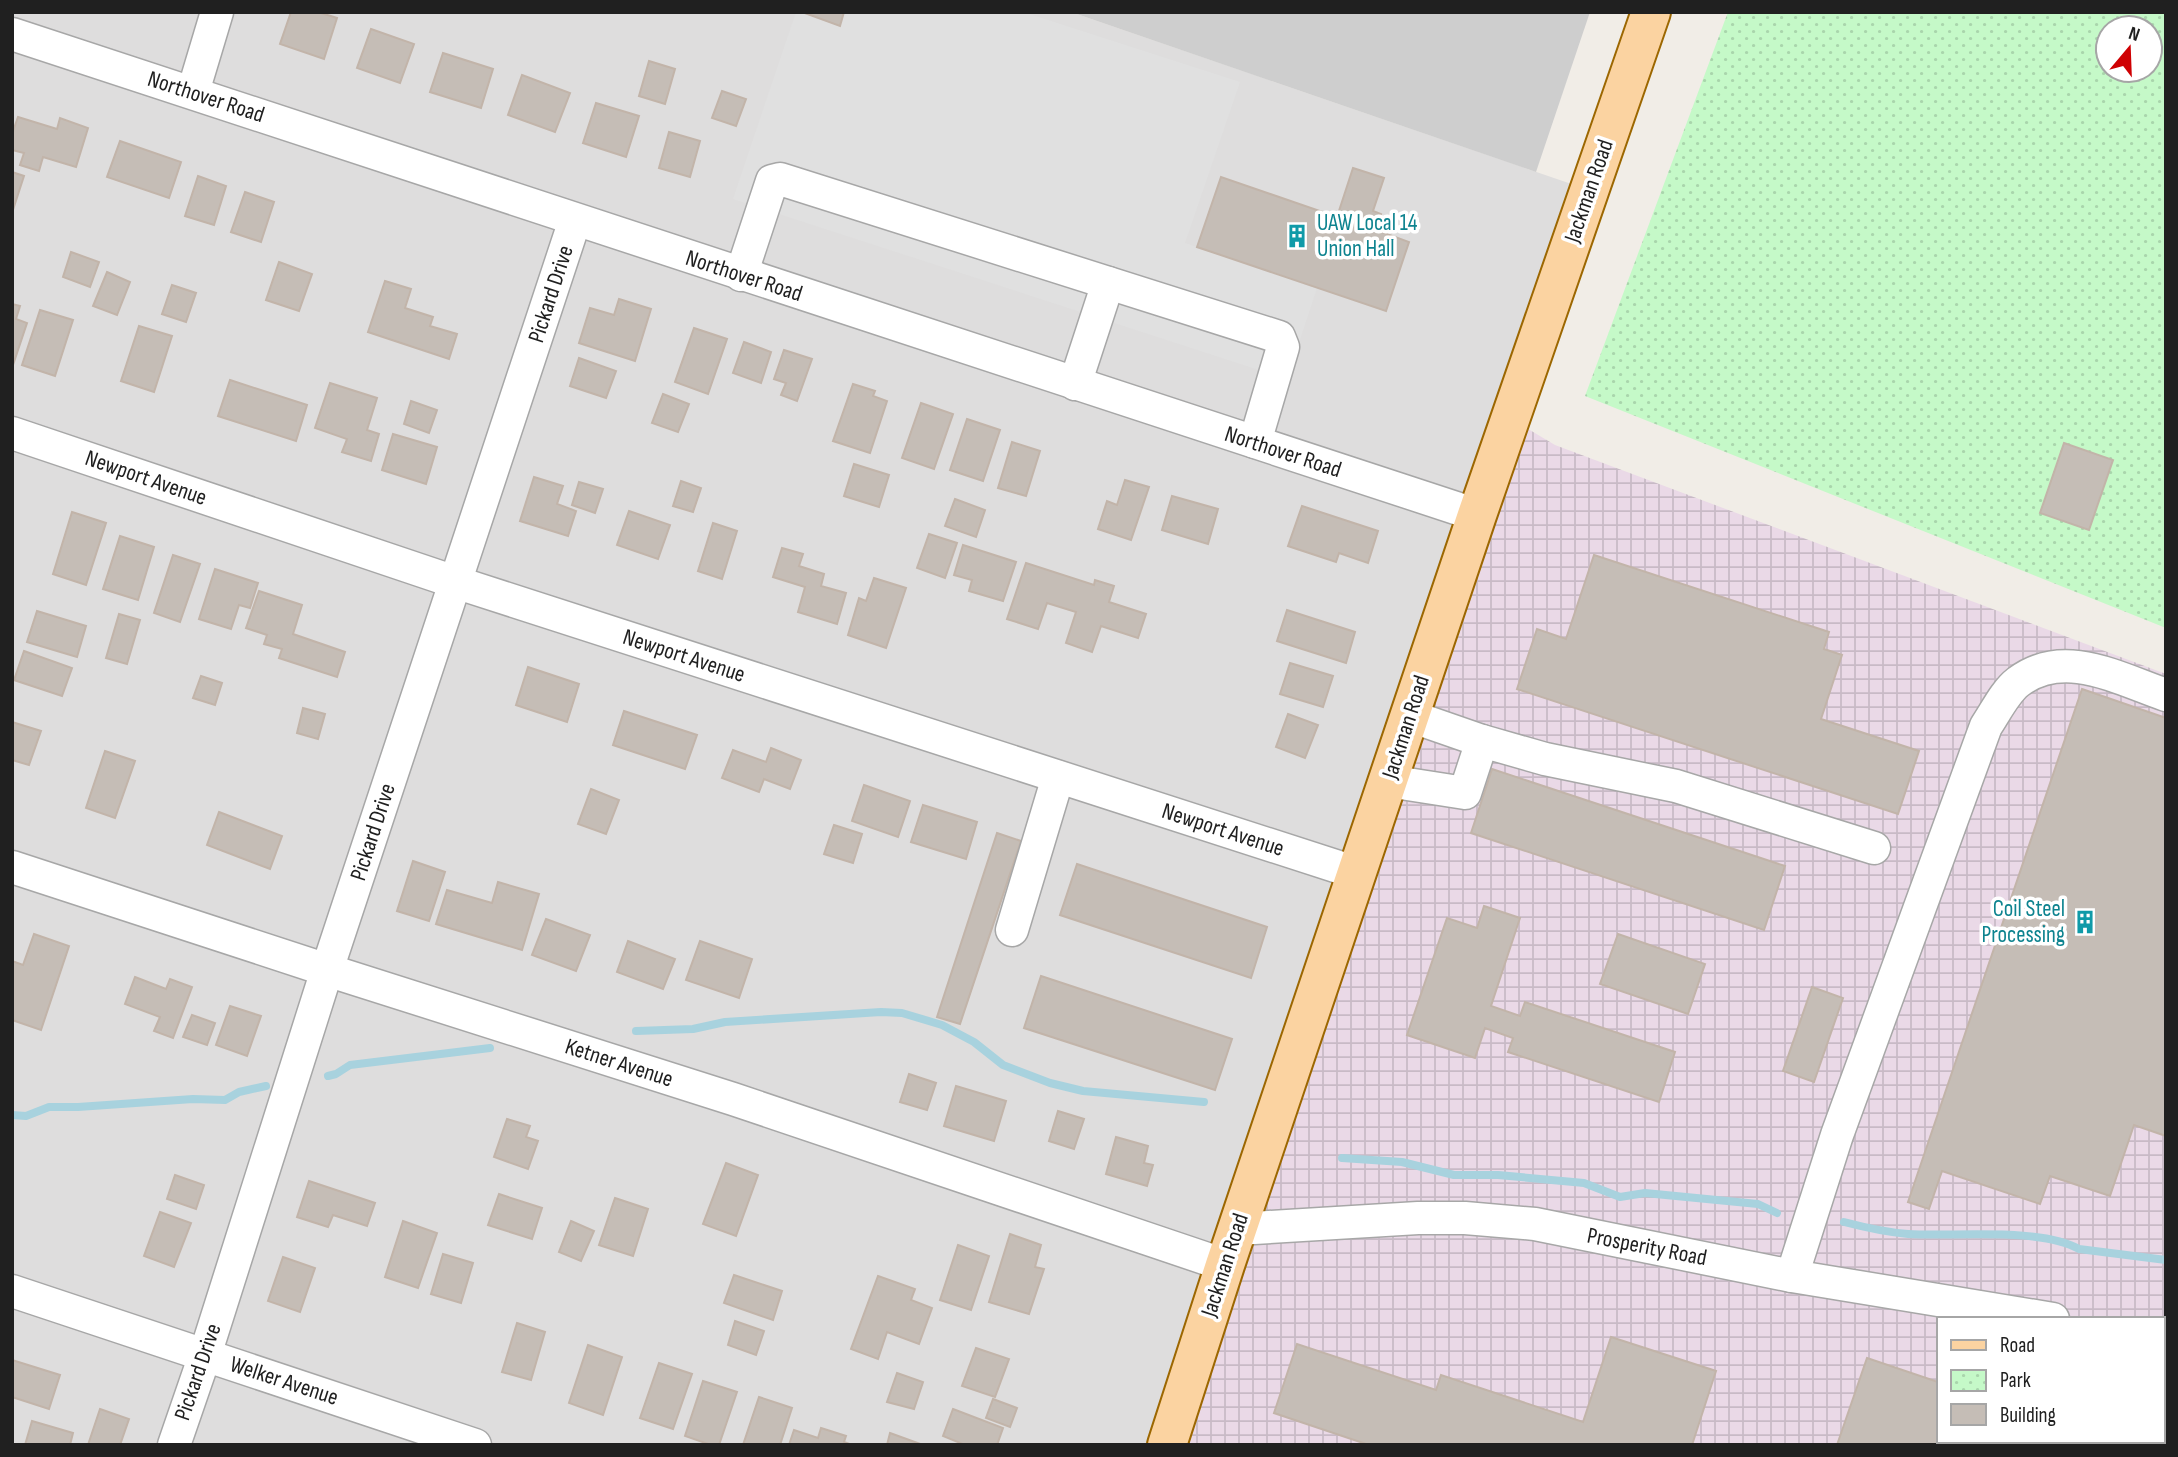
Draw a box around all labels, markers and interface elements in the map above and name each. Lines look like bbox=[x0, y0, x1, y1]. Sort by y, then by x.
north arrow bbox=[2094, 14, 2164, 84]
text: N bbox=[2126, 22, 2143, 47]
street label: Northover Road bbox=[144, 65, 268, 129]
street label: Jackman Road bbox=[1558, 136, 1620, 247]
place label: UAW Local 14 Union Hall bbox=[1317, 209, 1418, 263]
building icon: UAW Local 14 Union Hall bbox=[1283, 222, 1311, 250]
street label: Pickard Drive bbox=[522, 242, 580, 346]
street label: Northover Road bbox=[682, 244, 806, 308]
street label: Northover Road bbox=[1221, 420, 1345, 484]
street label: Newport Avenue bbox=[82, 444, 210, 512]
street label: Newport Avenue bbox=[619, 623, 749, 689]
street label: Jackman Road bbox=[1376, 672, 1436, 783]
street label: Pickard Drive bbox=[344, 780, 402, 884]
street label: Newport Avenue bbox=[1158, 797, 1288, 863]
place label: Coil Steel Processing bbox=[1982, 895, 2065, 949]
building icon: Coil Steel Processing bbox=[2071, 908, 2099, 936]
street label: Ketner Avenue bbox=[562, 1032, 676, 1094]
street label: Jackman Road bbox=[1195, 1210, 1255, 1321]
street label: Prosperity Road bbox=[1585, 1222, 1709, 1272]
legend bbox=[1937, 1317, 2164, 1443]
street label: Pickard Drive bbox=[168, 1320, 228, 1424]
text: Road bbox=[2000, 1333, 2035, 1358]
street label: Welker Avenue bbox=[226, 1350, 342, 1412]
text: Park bbox=[2000, 1368, 2031, 1393]
text: Building bbox=[2000, 1403, 2056, 1428]

